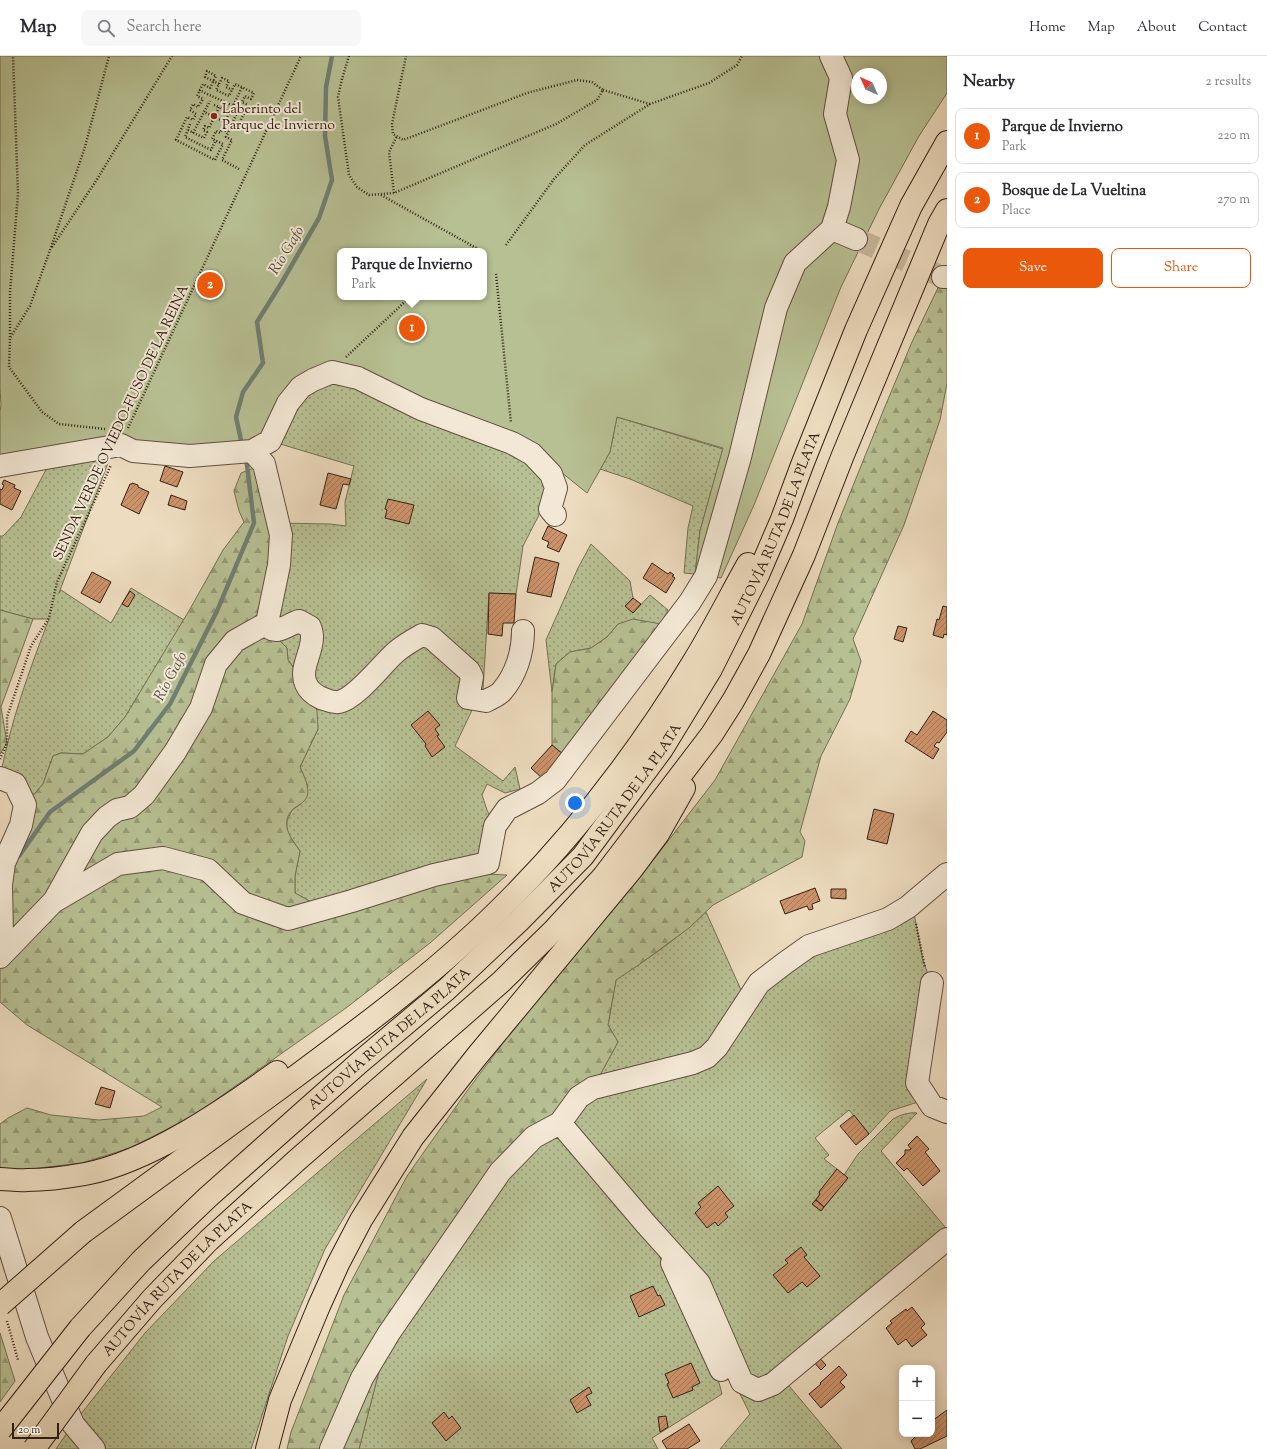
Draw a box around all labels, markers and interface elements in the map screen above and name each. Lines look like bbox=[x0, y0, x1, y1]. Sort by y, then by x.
search box bbox=[81, 10, 361, 46]
text: Map bbox=[20, 14, 57, 41]
icon: search bbox=[95, 17, 117, 39]
text: Search here bbox=[127, 17, 202, 38]
text: Home bbox=[1029, 18, 1066, 38]
text: Map bbox=[1088, 18, 1115, 38]
text: About bbox=[1137, 18, 1176, 38]
text: Contact bbox=[1198, 18, 1247, 38]
north arrow bbox=[851, 68, 887, 104]
text: Nearby bbox=[963, 70, 1015, 94]
text: 2 results bbox=[1206, 73, 1251, 91]
place label: Laberinto del Parque de Invierno bbox=[222, 100, 335, 136]
marker: Laberinto del Parque de Invierno bbox=[209, 111, 219, 121]
text: Parque de Invierno bbox=[1002, 117, 1123, 138]
text: 1 bbox=[975, 127, 979, 145]
text: 220 m bbox=[1217, 127, 1250, 145]
text: Park bbox=[1002, 138, 1027, 156]
text: Bosque de La Vueltina bbox=[1002, 181, 1146, 202]
text: 2 bbox=[974, 191, 980, 209]
text: 270 m bbox=[1217, 191, 1250, 209]
text: Place bbox=[1002, 202, 1031, 220]
water label: Río Gafo bbox=[265, 222, 310, 279]
popup bbox=[337, 248, 487, 300]
button: Save bbox=[963, 248, 1103, 288]
button: Share bbox=[1111, 248, 1251, 288]
text: Parque de Invierno bbox=[351, 255, 473, 276]
pin: 2 bbox=[197, 270, 223, 300]
text: Park bbox=[351, 276, 376, 294]
street label: SENDA VERDE OVIEDO-FUSO DE LA REINA bbox=[49, 281, 195, 564]
pin: 1 bbox=[399, 313, 425, 343]
street label: AUTOVÍA RUTA DE LA PLATA bbox=[726, 428, 827, 629]
water label: Río Gafo bbox=[150, 648, 193, 705]
street label: AUTOVÍA RUTA DE LA PLATA bbox=[544, 719, 688, 898]
your location bbox=[565, 793, 585, 813]
street label: AUTOVÍA RUTA DE LA PLATA bbox=[304, 963, 476, 1116]
street label: AUTOVÍA RUTA DE LA PLATA bbox=[99, 1197, 258, 1362]
map controls bbox=[899, 1365, 935, 1437]
button: + bbox=[899, 1365, 935, 1401]
button: − bbox=[899, 1401, 935, 1437]
scale bar bbox=[12, 1421, 59, 1440]
text: 20 m bbox=[18, 1422, 40, 1438]

